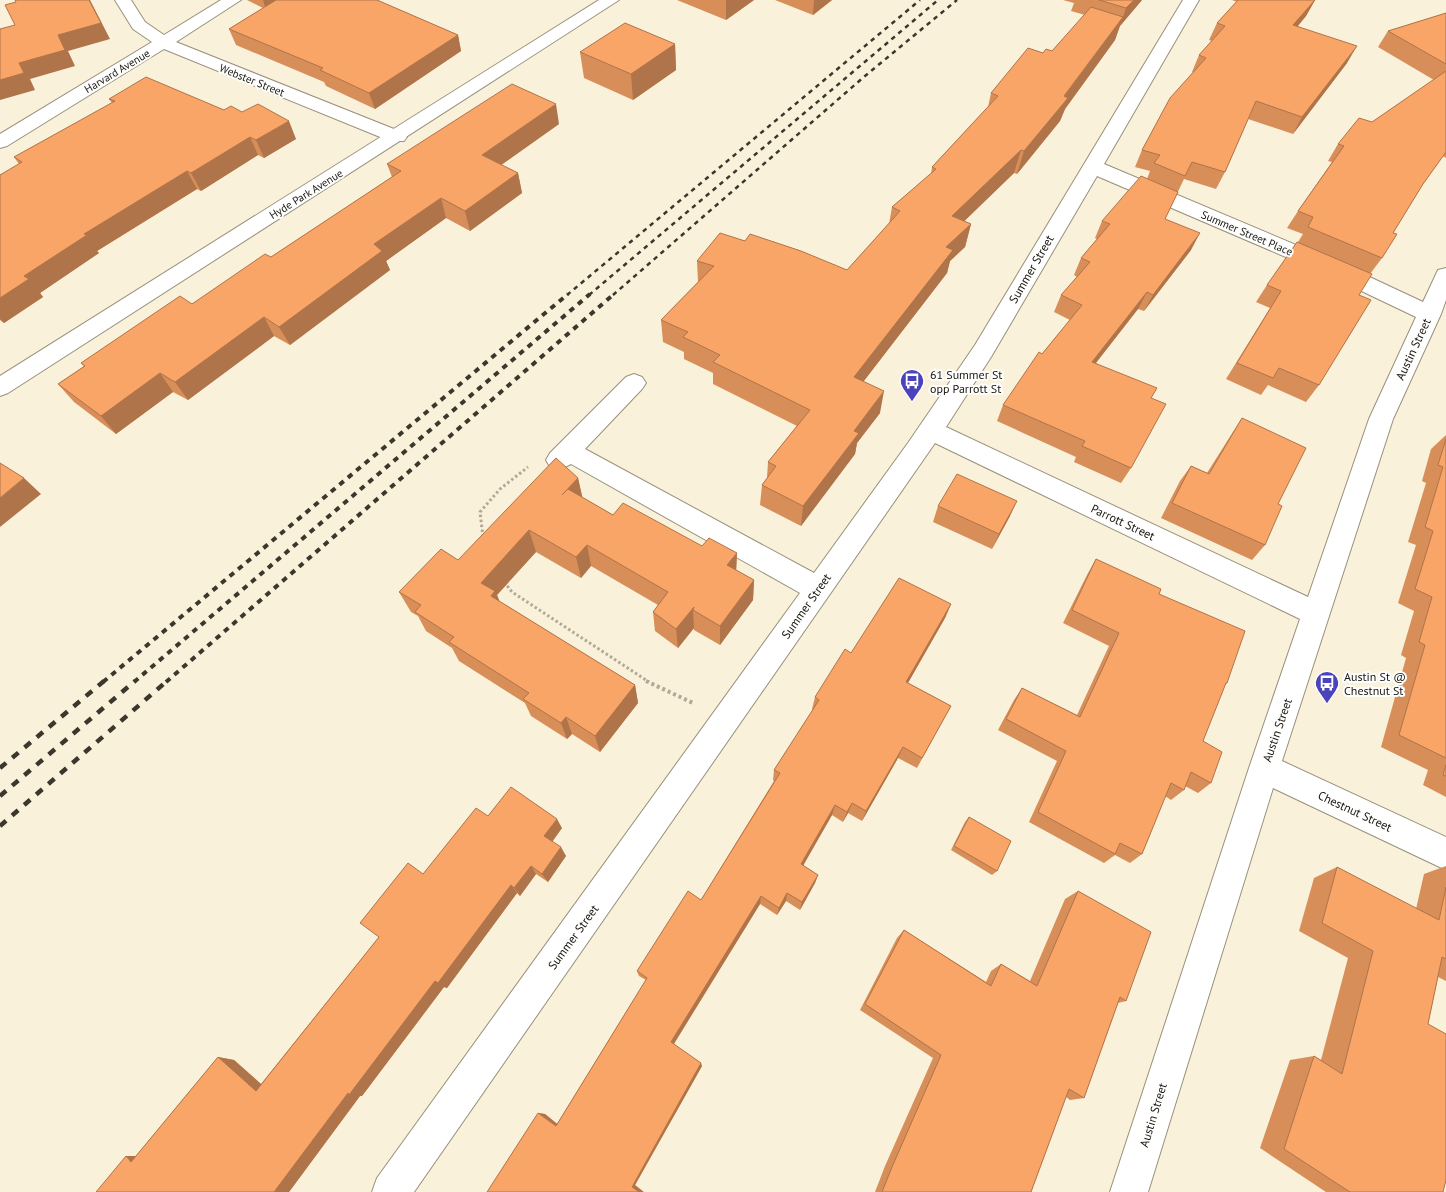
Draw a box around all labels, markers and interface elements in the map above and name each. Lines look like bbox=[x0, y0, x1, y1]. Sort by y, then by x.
street label: Harvard Avenue bbox=[82, 46, 153, 96]
street label: Webster Street bbox=[217, 61, 287, 99]
street label: Hyde Park Avenue bbox=[267, 166, 346, 222]
street label: Summer Street Place bbox=[1199, 207, 1295, 259]
street label: Summer Street bbox=[1005, 232, 1057, 306]
street label: Austin Street bbox=[1392, 316, 1434, 382]
place label: 61 Summer St opp Parrott St bbox=[930, 367, 1002, 396]
bus stop icon: 61 Summer St opp Parrott St bbox=[899, 368, 925, 402]
street label: Parrott Street bbox=[1089, 501, 1157, 543]
street label: Summer Street bbox=[778, 570, 834, 642]
place label: Austin St @ Chestnut St bbox=[1344, 669, 1406, 698]
bus stop icon: Austin St @ Chestnut St bbox=[1314, 670, 1340, 704]
street label: Austin Street bbox=[1259, 696, 1295, 764]
street label: Chestnut Street bbox=[1316, 787, 1394, 835]
street label: Summer Street bbox=[544, 902, 602, 972]
street label: Austin Street bbox=[1136, 1081, 1170, 1149]

